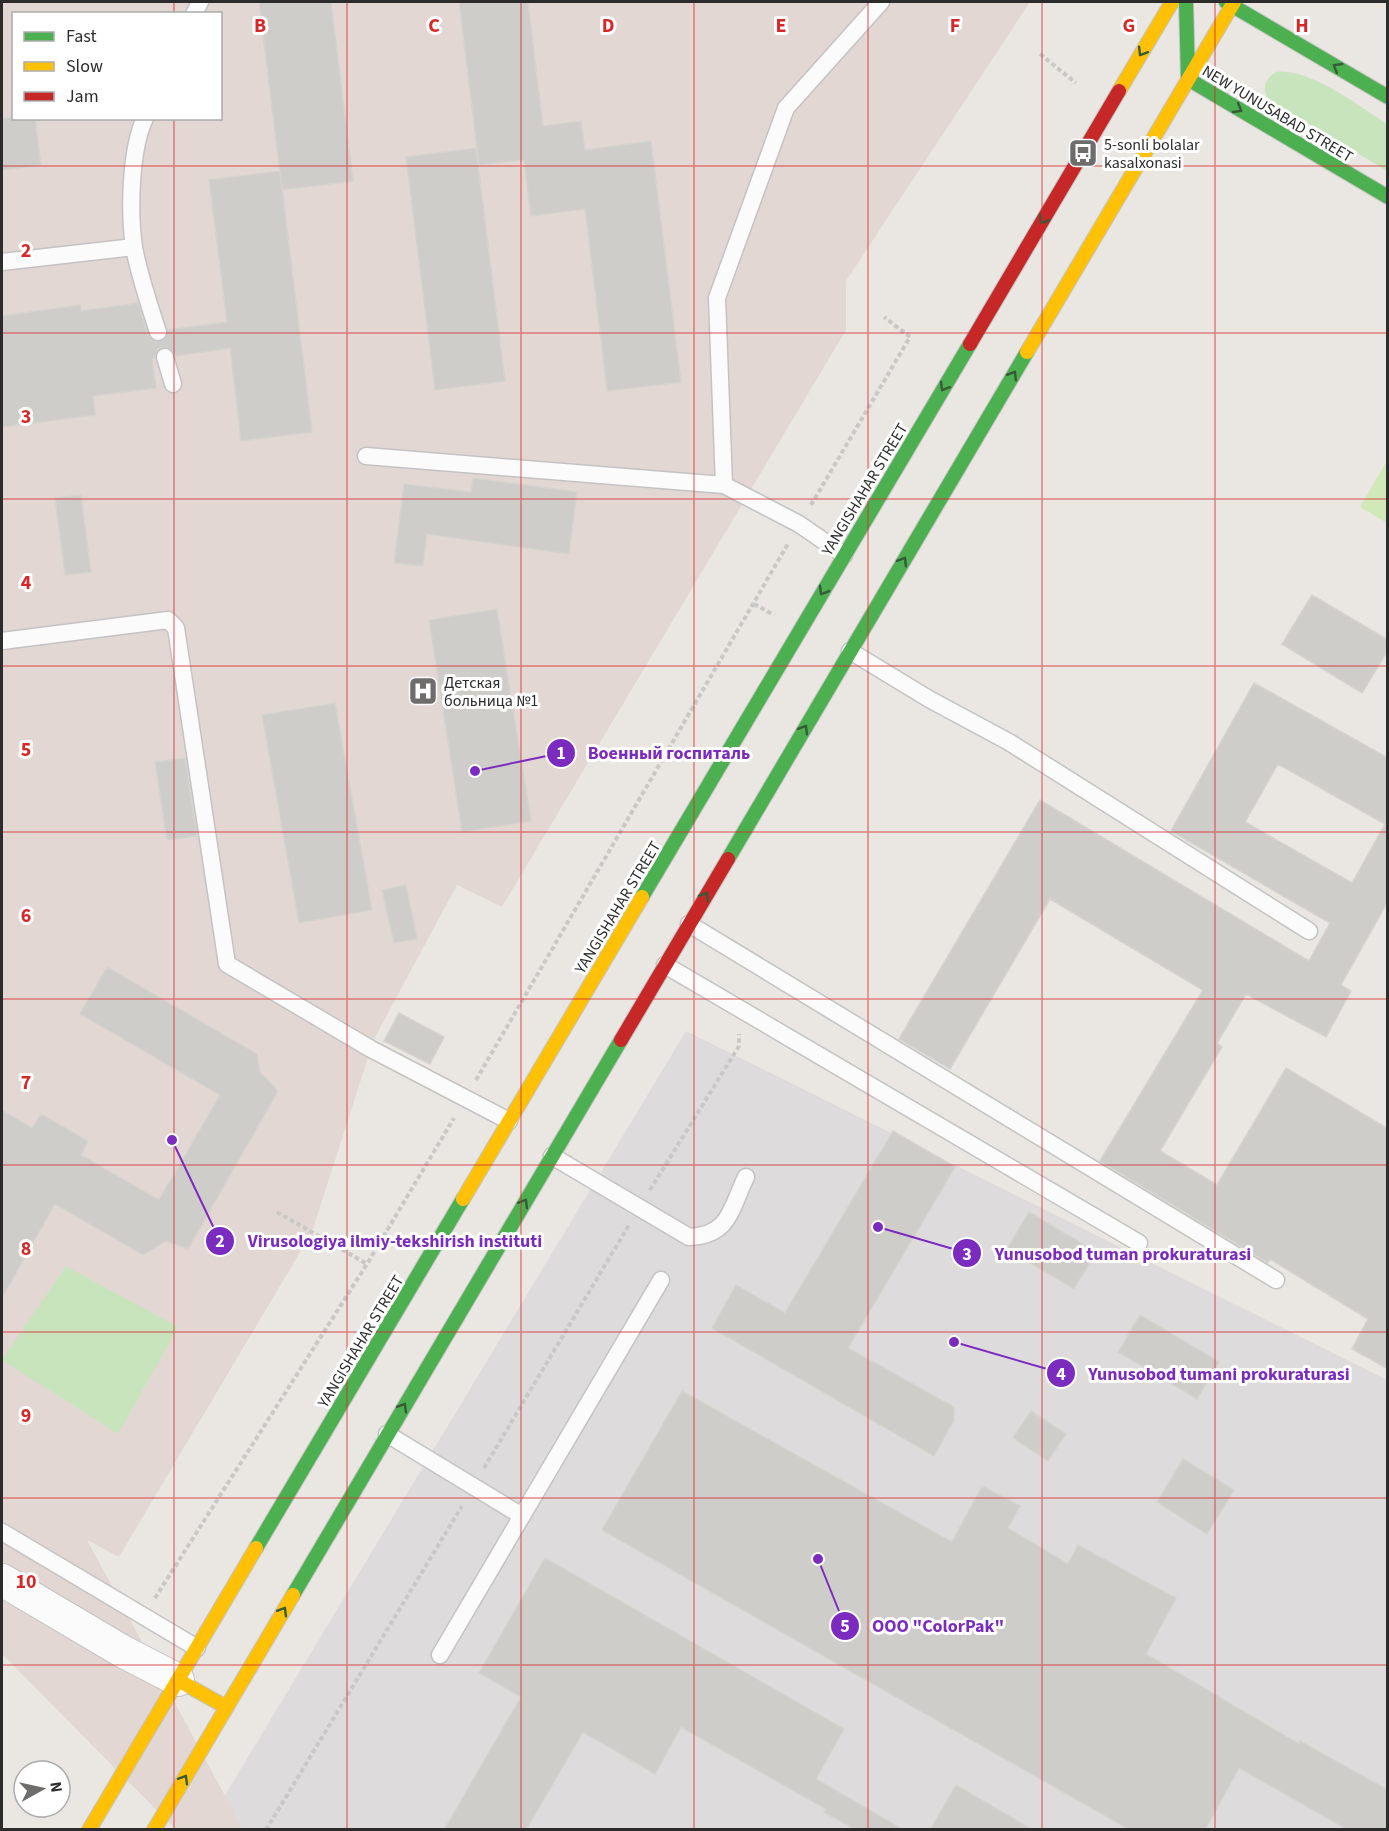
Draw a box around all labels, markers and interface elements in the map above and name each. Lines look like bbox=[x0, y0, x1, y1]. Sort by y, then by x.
legend bbox=[12, 12, 222, 120]
text: B bbox=[254, 12, 266, 40]
text: C bbox=[428, 12, 440, 40]
text: D bbox=[602, 12, 614, 40]
text: E bbox=[776, 12, 786, 40]
text: F bbox=[950, 12, 960, 40]
text: G bbox=[1123, 12, 1135, 40]
text: H bbox=[1295, 12, 1309, 40]
text: Fast bbox=[66, 24, 97, 49]
one-way arrow bbox=[1138, 46, 1150, 56]
text: Slow bbox=[66, 54, 103, 79]
street label: NEW YUNUSABAD STREET bbox=[1198, 60, 1357, 168]
one-way arrow bbox=[1333, 63, 1343, 75]
text: Jam bbox=[66, 84, 99, 109]
one-way arrow bbox=[1232, 102, 1242, 113]
place label: 5-sonli bolalar kasalxonasi bbox=[1104, 134, 1200, 174]
bus stop icon: 5-sonli bolalar kasalxonasi bbox=[1067, 137, 1099, 169]
one-way arrow bbox=[1039, 214, 1050, 224]
text: 2 bbox=[21, 237, 31, 265]
one-way arrow bbox=[1006, 371, 1018, 381]
one-way arrow bbox=[939, 381, 951, 391]
text: 3 bbox=[21, 403, 31, 431]
street label: YANGISHAHAR STREET bbox=[816, 419, 913, 561]
one-way arrow bbox=[896, 557, 908, 567]
text: 4 bbox=[21, 569, 32, 597]
one-way arrow bbox=[818, 585, 830, 595]
place label: Детская больница №1 bbox=[444, 672, 538, 712]
hospital icon: Детская больница №1 bbox=[407, 675, 439, 707]
one-way arrow bbox=[797, 725, 809, 735]
callout: Военный госпиталь bbox=[546, 735, 762, 771]
text: 5 bbox=[21, 736, 31, 764]
text: 1 bbox=[556, 741, 566, 766]
text: Военный госпиталь bbox=[588, 741, 750, 766]
street label: YANGISHAHAR STREET bbox=[569, 837, 666, 979]
one-way arrow bbox=[698, 892, 709, 902]
text: 6 bbox=[21, 902, 31, 930]
text: 7 bbox=[21, 1069, 31, 1097]
one-way arrow bbox=[517, 1199, 528, 1209]
callout: Virusologiya ilmiy-tekshirish instituti bbox=[205, 1223, 554, 1259]
text: 2 bbox=[215, 1229, 225, 1254]
text: Virusologiya ilmiy-tekshirish instituti bbox=[247, 1229, 542, 1254]
text: 8 bbox=[21, 1235, 31, 1263]
callout: Yunusobod tuman prokuraturasi bbox=[952, 1235, 1263, 1271]
text: 3 bbox=[962, 1242, 972, 1267]
text: Yunusobod tuman prokuraturasi bbox=[994, 1242, 1251, 1267]
street label: YANGISHAHAR STREET bbox=[312, 1271, 409, 1413]
callout: Yunusobod tumani prokuraturasi bbox=[1046, 1355, 1362, 1391]
text: 4 bbox=[1056, 1362, 1066, 1387]
text: Yunusobod tumani prokuraturasi bbox=[1087, 1362, 1350, 1387]
text: 9 bbox=[21, 1402, 31, 1430]
one-way arrow bbox=[396, 1403, 408, 1413]
text: 10 bbox=[15, 1568, 37, 1596]
one-way arrow bbox=[275, 1607, 287, 1617]
callout: OOO "ColorPak" bbox=[830, 1608, 1017, 1644]
text: 5 bbox=[840, 1614, 850, 1639]
text: OOO "ColorPak" bbox=[872, 1614, 1004, 1639]
north arrow bbox=[12, 1759, 72, 1819]
one-way arrow bbox=[176, 1775, 188, 1785]
text: N bbox=[44, 1780, 67, 1794]

